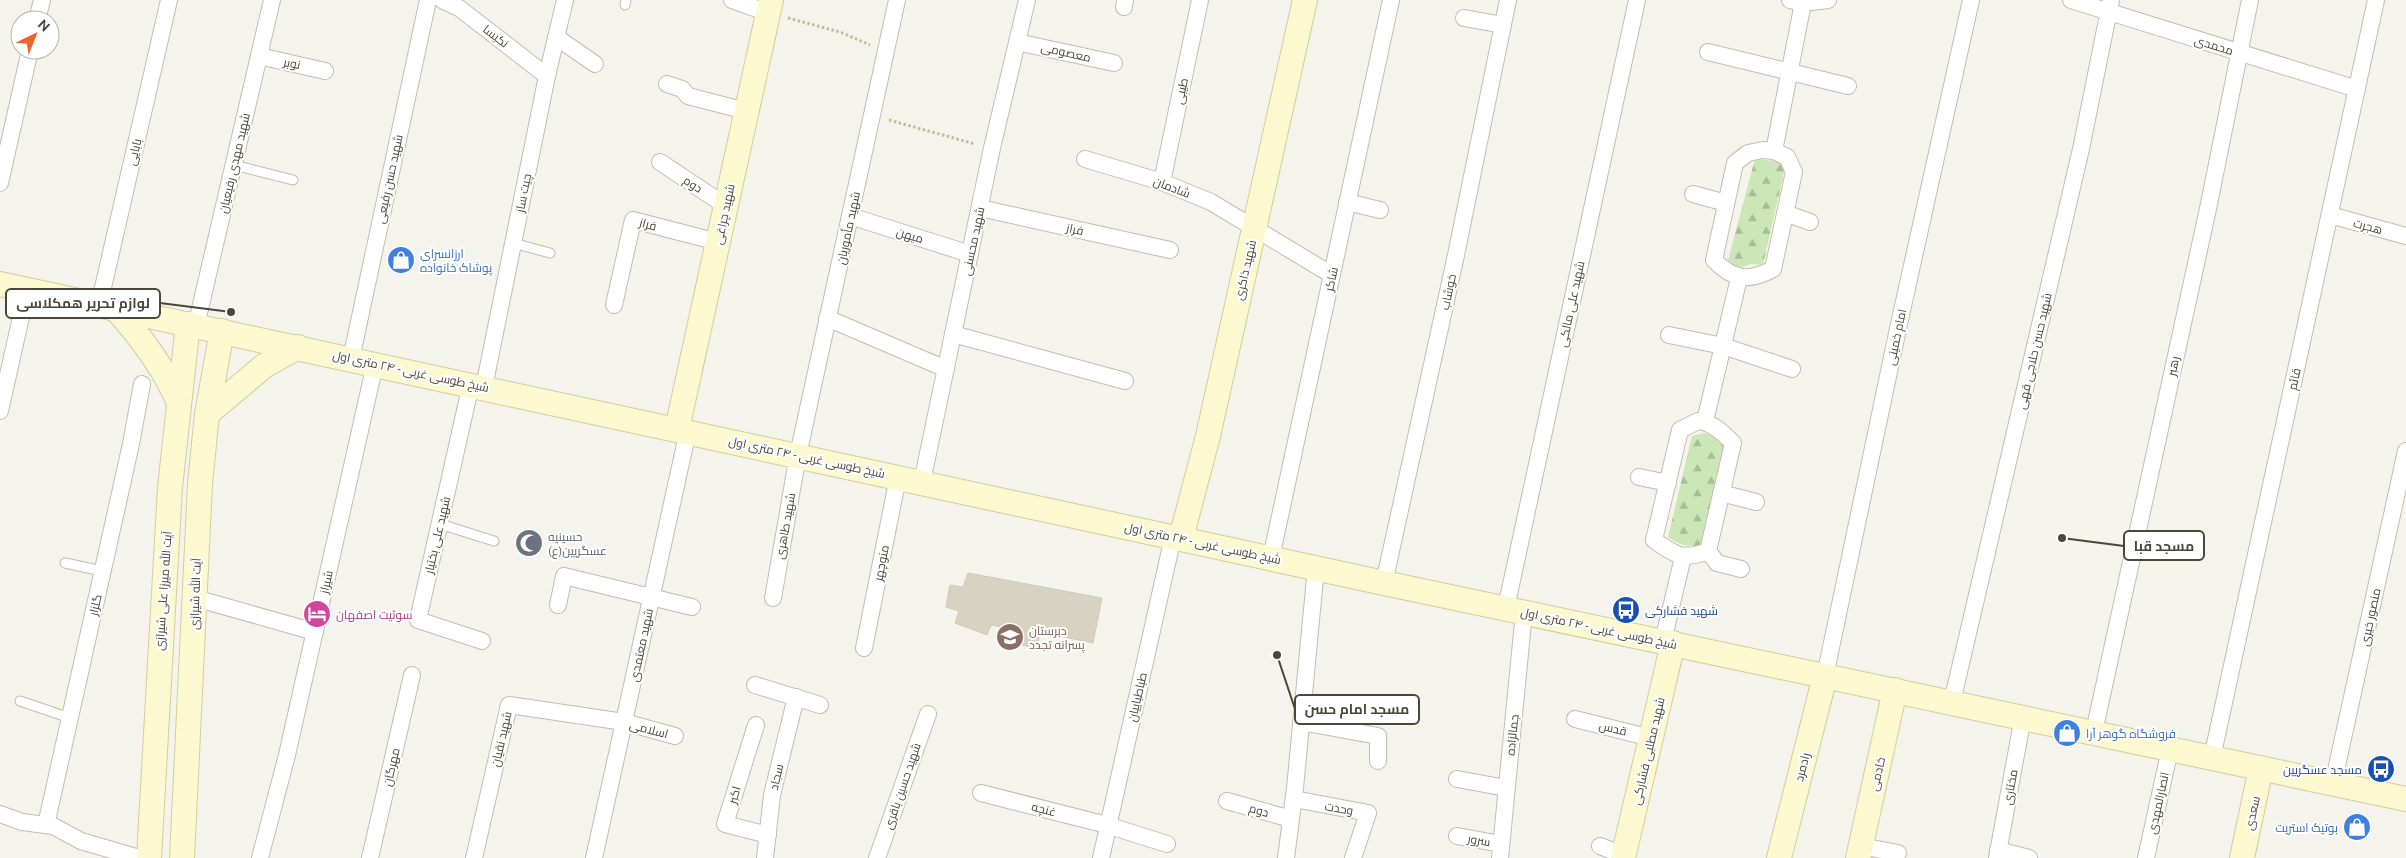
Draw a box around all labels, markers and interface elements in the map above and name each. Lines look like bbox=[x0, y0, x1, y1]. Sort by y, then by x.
north arrow bbox=[10, 10, 60, 60]
text: N bbox=[35, 16, 53, 35]
street label: نکیسا bbox=[480, 22, 511, 51]
street label: محمدی bbox=[2193, 33, 2235, 58]
street label: معصومی bbox=[1040, 40, 1092, 65]
street label: نوبر bbox=[281, 55, 302, 72]
street label: طیبی bbox=[1172, 77, 1191, 106]
street label: شهید مهدی رفیعیان bbox=[216, 111, 253, 215]
street label: شهید حسن رفیعی bbox=[373, 133, 406, 225]
street label: بابایی bbox=[125, 137, 144, 167]
street label: چیت ساز bbox=[513, 172, 536, 215]
street label: دوم bbox=[680, 173, 705, 197]
street label: شادمان bbox=[1151, 174, 1192, 201]
street label: شهید چراغی bbox=[711, 182, 740, 246]
street label: شهید مأموریان bbox=[833, 190, 863, 266]
street label: شهید محسنی bbox=[959, 205, 988, 277]
street label: فراز bbox=[637, 215, 658, 233]
street label: هجرت bbox=[2352, 216, 2384, 237]
street label: فراز bbox=[1064, 221, 1085, 238]
street label: میهن bbox=[895, 225, 925, 246]
street label: شهید ذاکری bbox=[1232, 239, 1259, 302]
shop icon: ارزانسرای پوشاک خانواده bbox=[386, 245, 416, 275]
place label: ارزانسرای پوشاک خانواده bbox=[420, 247, 493, 277]
street label: شهید علی مالکی bbox=[1556, 260, 1587, 348]
street label: شاکر bbox=[1322, 266, 1341, 294]
street label: خوشاب bbox=[1438, 273, 1459, 311]
callout: لوازم تحریر همکلاسی bbox=[6, 289, 160, 318]
street label: شهید حسن حلاجی قهی bbox=[2014, 291, 2055, 411]
text: لوازم تحریر همکلاسی bbox=[16, 295, 150, 313]
street label: امام خمینی bbox=[1884, 308, 1910, 367]
street label: شیخ طوسی غربی - ۲۴ متری اول bbox=[331, 348, 490, 396]
street label: رهبر bbox=[2164, 355, 2182, 378]
street label: قائم bbox=[2285, 367, 2305, 391]
street label: شیخ طوسی غربی - ۲۴ متری اول bbox=[727, 434, 886, 482]
street label: شهید طاهری bbox=[773, 492, 798, 560]
street label: شهید علی بختیار bbox=[422, 495, 453, 576]
street label: شیخ طوسی غربی - ۲۴ متری اول bbox=[1123, 520, 1282, 568]
mosque icon: حسینیه عسگریین(ع) bbox=[514, 528, 544, 558]
street label: آیت الله میرزا علی شیرازی bbox=[151, 530, 175, 651]
place label: حسینیه عسگریین(ع) bbox=[548, 530, 607, 559]
callout: مسجد قبا bbox=[2124, 531, 2204, 560]
text: مسجد قبا bbox=[2134, 538, 2194, 554]
street label: منوچهر bbox=[871, 544, 894, 584]
street label: آیت الله شیرازی bbox=[186, 557, 204, 630]
street label: شیراز bbox=[317, 569, 336, 596]
street label: منصور خیری bbox=[2358, 587, 2383, 647]
street label: گلزار bbox=[86, 593, 105, 618]
bus stop icon: شهید فشارکی bbox=[1611, 595, 1641, 625]
hotel icon: سوئیت اصفهان bbox=[302, 599, 332, 629]
place label: شهید فشارکی bbox=[1645, 604, 1718, 618]
street label: شیخ طوسی غربی - ۲۴ متری اول bbox=[1519, 605, 1678, 653]
street label: شهید معتمدی bbox=[627, 607, 656, 683]
place label: سوئیت اصفهان bbox=[336, 608, 412, 622]
school or university icon: دبرستان پسرانه تجدد bbox=[995, 622, 1025, 652]
place label: دبرستان پسرانه تجدد bbox=[1029, 624, 1085, 654]
street label: طباطباییان bbox=[1125, 671, 1150, 723]
callout: مسجد امام حسن bbox=[1295, 695, 1419, 724]
street label: شهید مطلبی فشارکی bbox=[1629, 696, 1668, 806]
text: مسجد امام حسن bbox=[1305, 701, 1409, 719]
street label: شهید نقیان bbox=[488, 710, 515, 768]
street label: جمالزاده bbox=[1503, 714, 1522, 756]
street label: اسلامی bbox=[628, 718, 670, 741]
street label: قدس bbox=[1597, 718, 1628, 739]
shop icon: فروشگاه گوهر آرا bbox=[2052, 718, 2082, 748]
place label: فروشگاه گوهر آرا bbox=[2086, 727, 2176, 741]
street label: شهید حسین باقری bbox=[881, 741, 924, 831]
street label: مهرگان bbox=[380, 747, 403, 788]
street label: رادمرد bbox=[1792, 751, 1813, 783]
bus stop icon: مسجد عسگریین bbox=[2366, 754, 2396, 784]
street label: خادمی bbox=[1867, 756, 1888, 792]
street label: سجاد bbox=[767, 763, 786, 792]
place label: مسجد عسگریین bbox=[2283, 763, 2362, 777]
street label: مختاری bbox=[2000, 768, 2021, 806]
street label: انصارالمهدی bbox=[2145, 771, 2172, 835]
street label: اکبر bbox=[725, 785, 744, 807]
street label: سعدی bbox=[2242, 795, 2263, 832]
street label: وحدت bbox=[1323, 799, 1354, 818]
street label: غنچه bbox=[1030, 800, 1058, 821]
street label: دوم bbox=[1247, 801, 1271, 821]
shop icon: بوتیک استریت bbox=[2342, 812, 2372, 842]
place label: بوتیک استریت bbox=[2275, 821, 2338, 835]
street label: سرور bbox=[1465, 831, 1491, 849]

